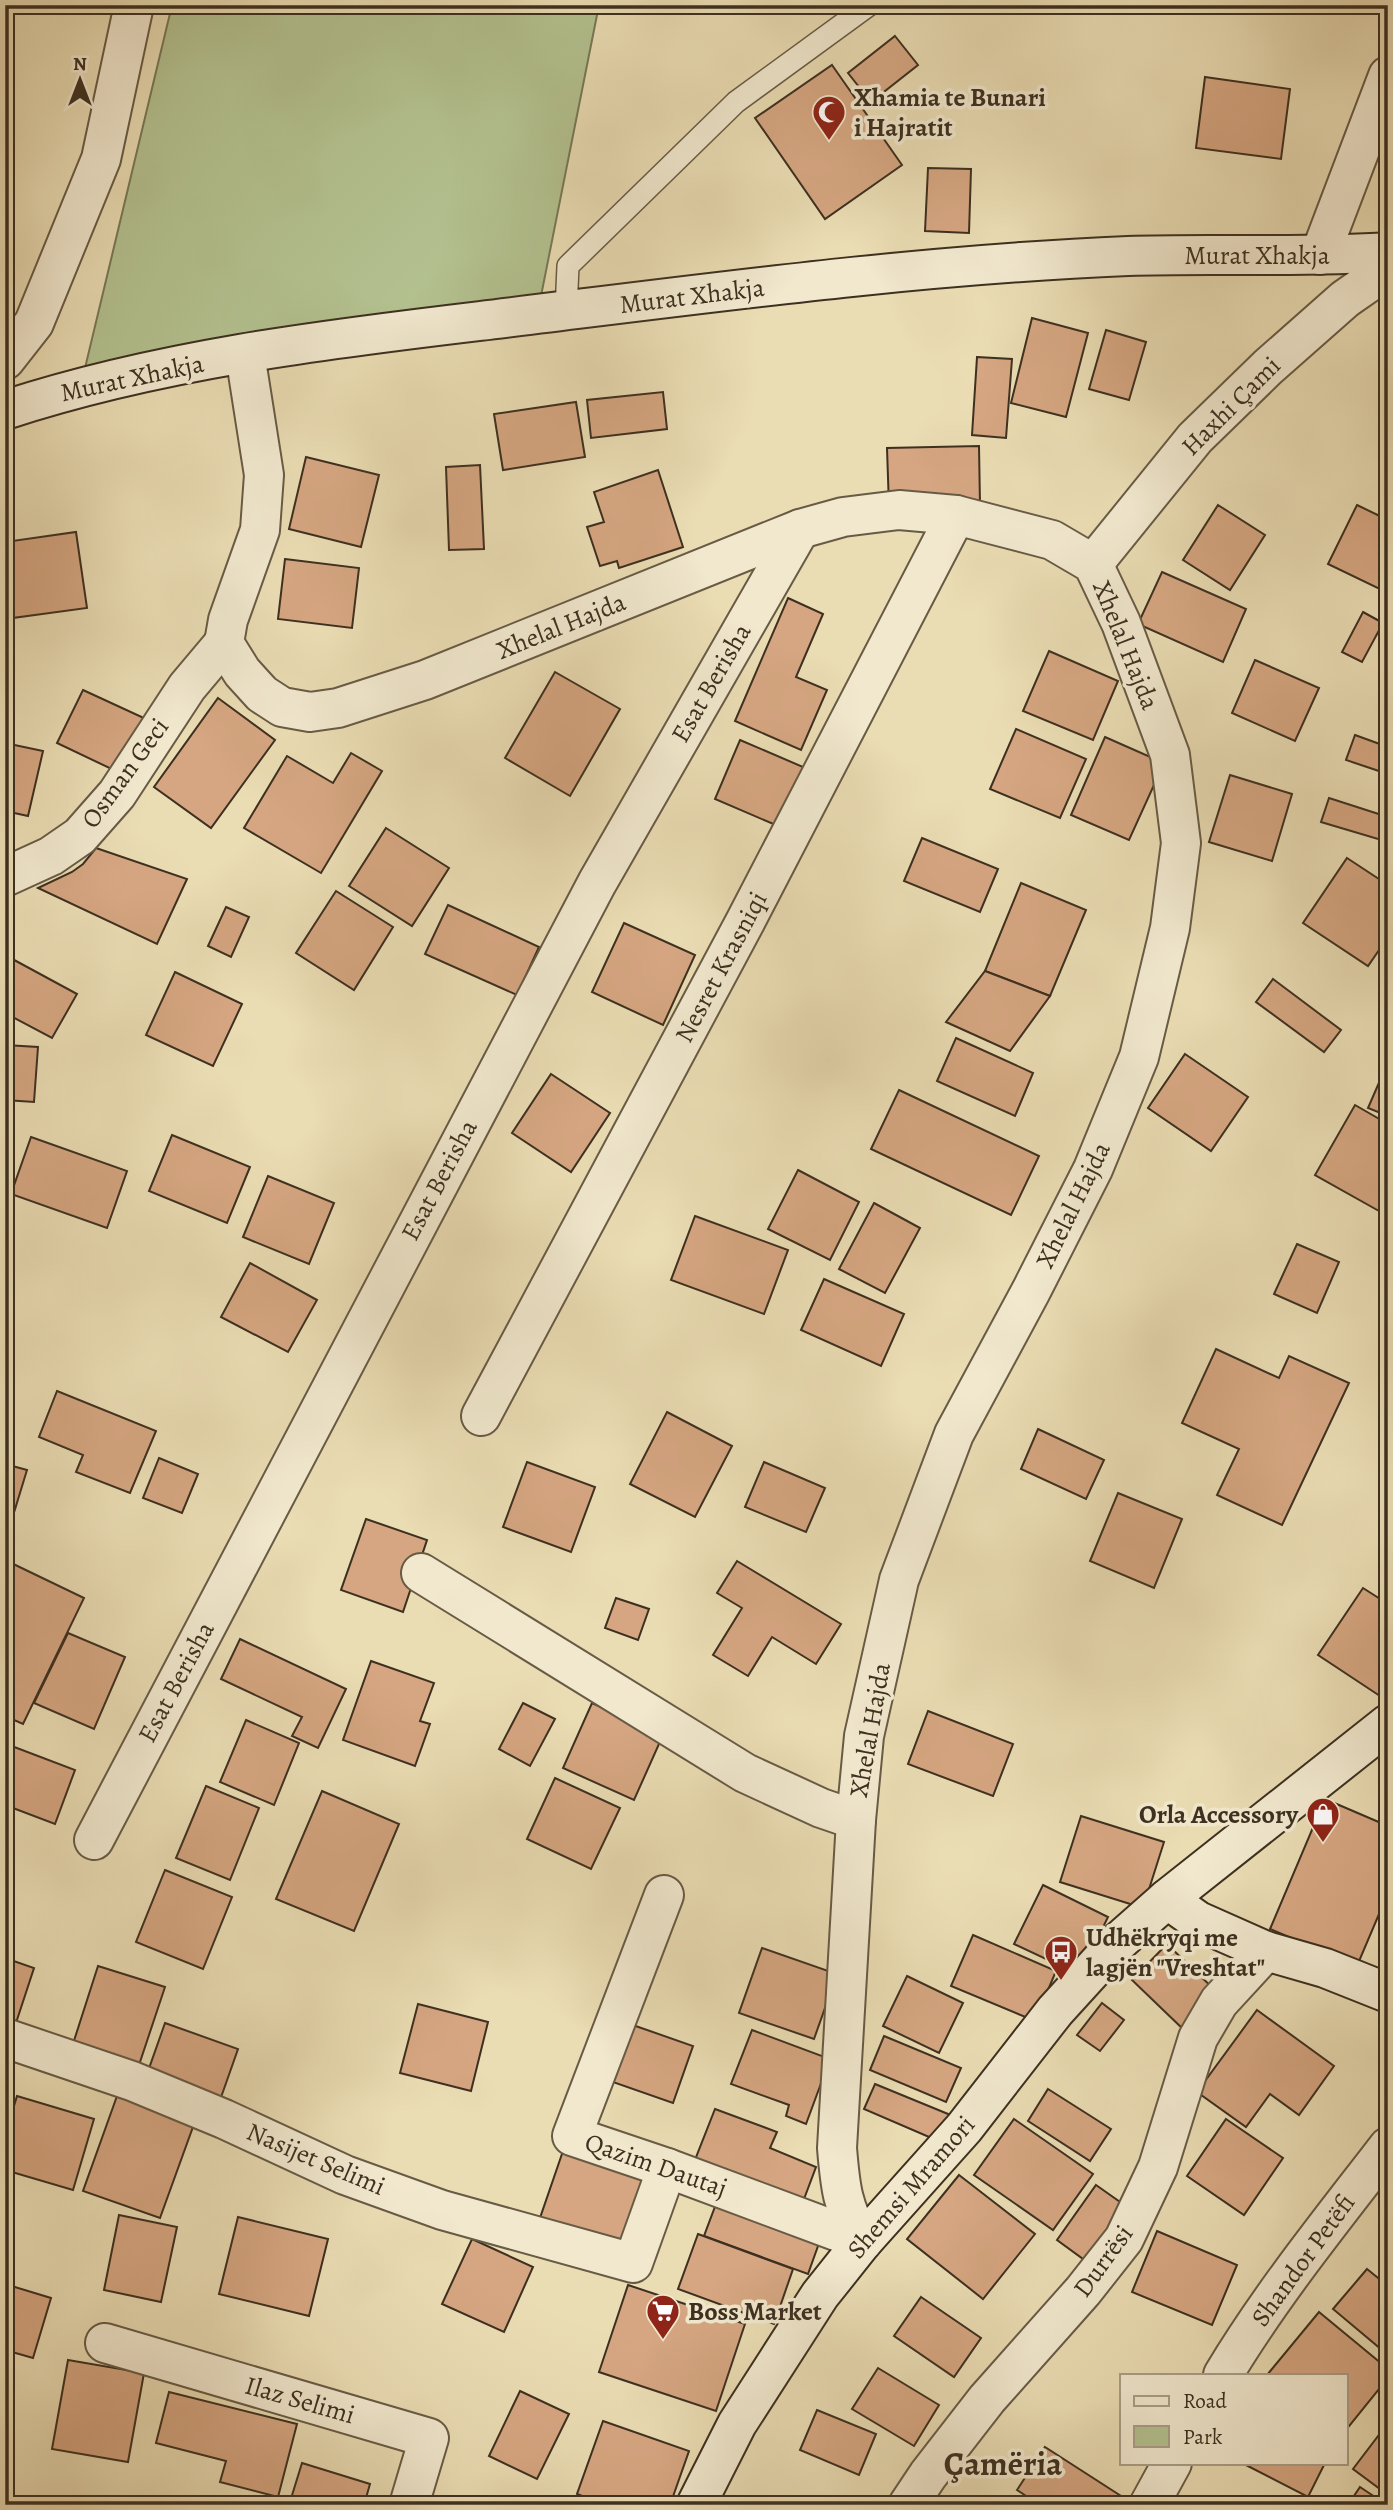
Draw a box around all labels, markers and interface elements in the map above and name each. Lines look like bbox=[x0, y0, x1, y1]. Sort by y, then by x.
north arrow bbox=[46, 46, 116, 116]
text: N bbox=[73, 51, 87, 77]
place label: Xhamia te Bunari i Hajratit bbox=[854, 80, 1046, 145]
mosque icon: Xhamia te Bunari i Hajratit bbox=[810, 93, 848, 142]
street label: Murat Xhakja bbox=[1184, 238, 1330, 273]
street label: Murat Xhakja bbox=[618, 270, 766, 322]
street label: Murat Xhakja bbox=[57, 346, 207, 410]
street label: Haxhi Çami bbox=[1174, 349, 1288, 463]
street label: Xhelal Hajda bbox=[1084, 575, 1168, 715]
street label: Xhelal Hajda bbox=[491, 584, 631, 668]
street label: Esat Berisha bbox=[663, 617, 759, 749]
street label: Osman Geci bbox=[73, 711, 177, 835]
street label: Nesret Krasniqi bbox=[667, 885, 775, 1049]
street label: Esat Berisha bbox=[392, 1113, 486, 1247]
street label: Xhelal Hajda bbox=[1027, 1136, 1119, 1274]
street label: Esat Berisha bbox=[129, 1615, 223, 1749]
street label: Xhelal Hajda bbox=[841, 1660, 899, 1800]
shop icon: Orla Accessory bbox=[1304, 1795, 1342, 1844]
place label: Orla Accessory bbox=[1139, 1797, 1299, 1832]
place label: Udhëkryqi me lagjën "Vreshtat" bbox=[1086, 1920, 1265, 1985]
bus stop icon: Udhëkryqi me lagjën "Vreshtat" bbox=[1042, 1933, 1080, 1982]
street label: Shemsi Mramori bbox=[839, 2108, 983, 2266]
street label: Nasijet Selimi bbox=[241, 2114, 391, 2204]
street label: Qazim Dautaj bbox=[580, 2124, 732, 2206]
street label: Shandor Petëfi bbox=[1243, 2187, 1363, 2333]
street label: Durrësi bbox=[1065, 2218, 1141, 2304]
supermarket icon: Boss Market bbox=[644, 2292, 682, 2341]
place label: Boss Market bbox=[688, 2294, 822, 2329]
street label: Ilaz Selimi bbox=[241, 2368, 359, 2432]
legend bbox=[1120, 2374, 1348, 2464]
text: Road bbox=[1183, 2387, 1227, 2415]
text: Park bbox=[1183, 2423, 1223, 2451]
district label: Çamëria bbox=[944, 2441, 1062, 2486]

